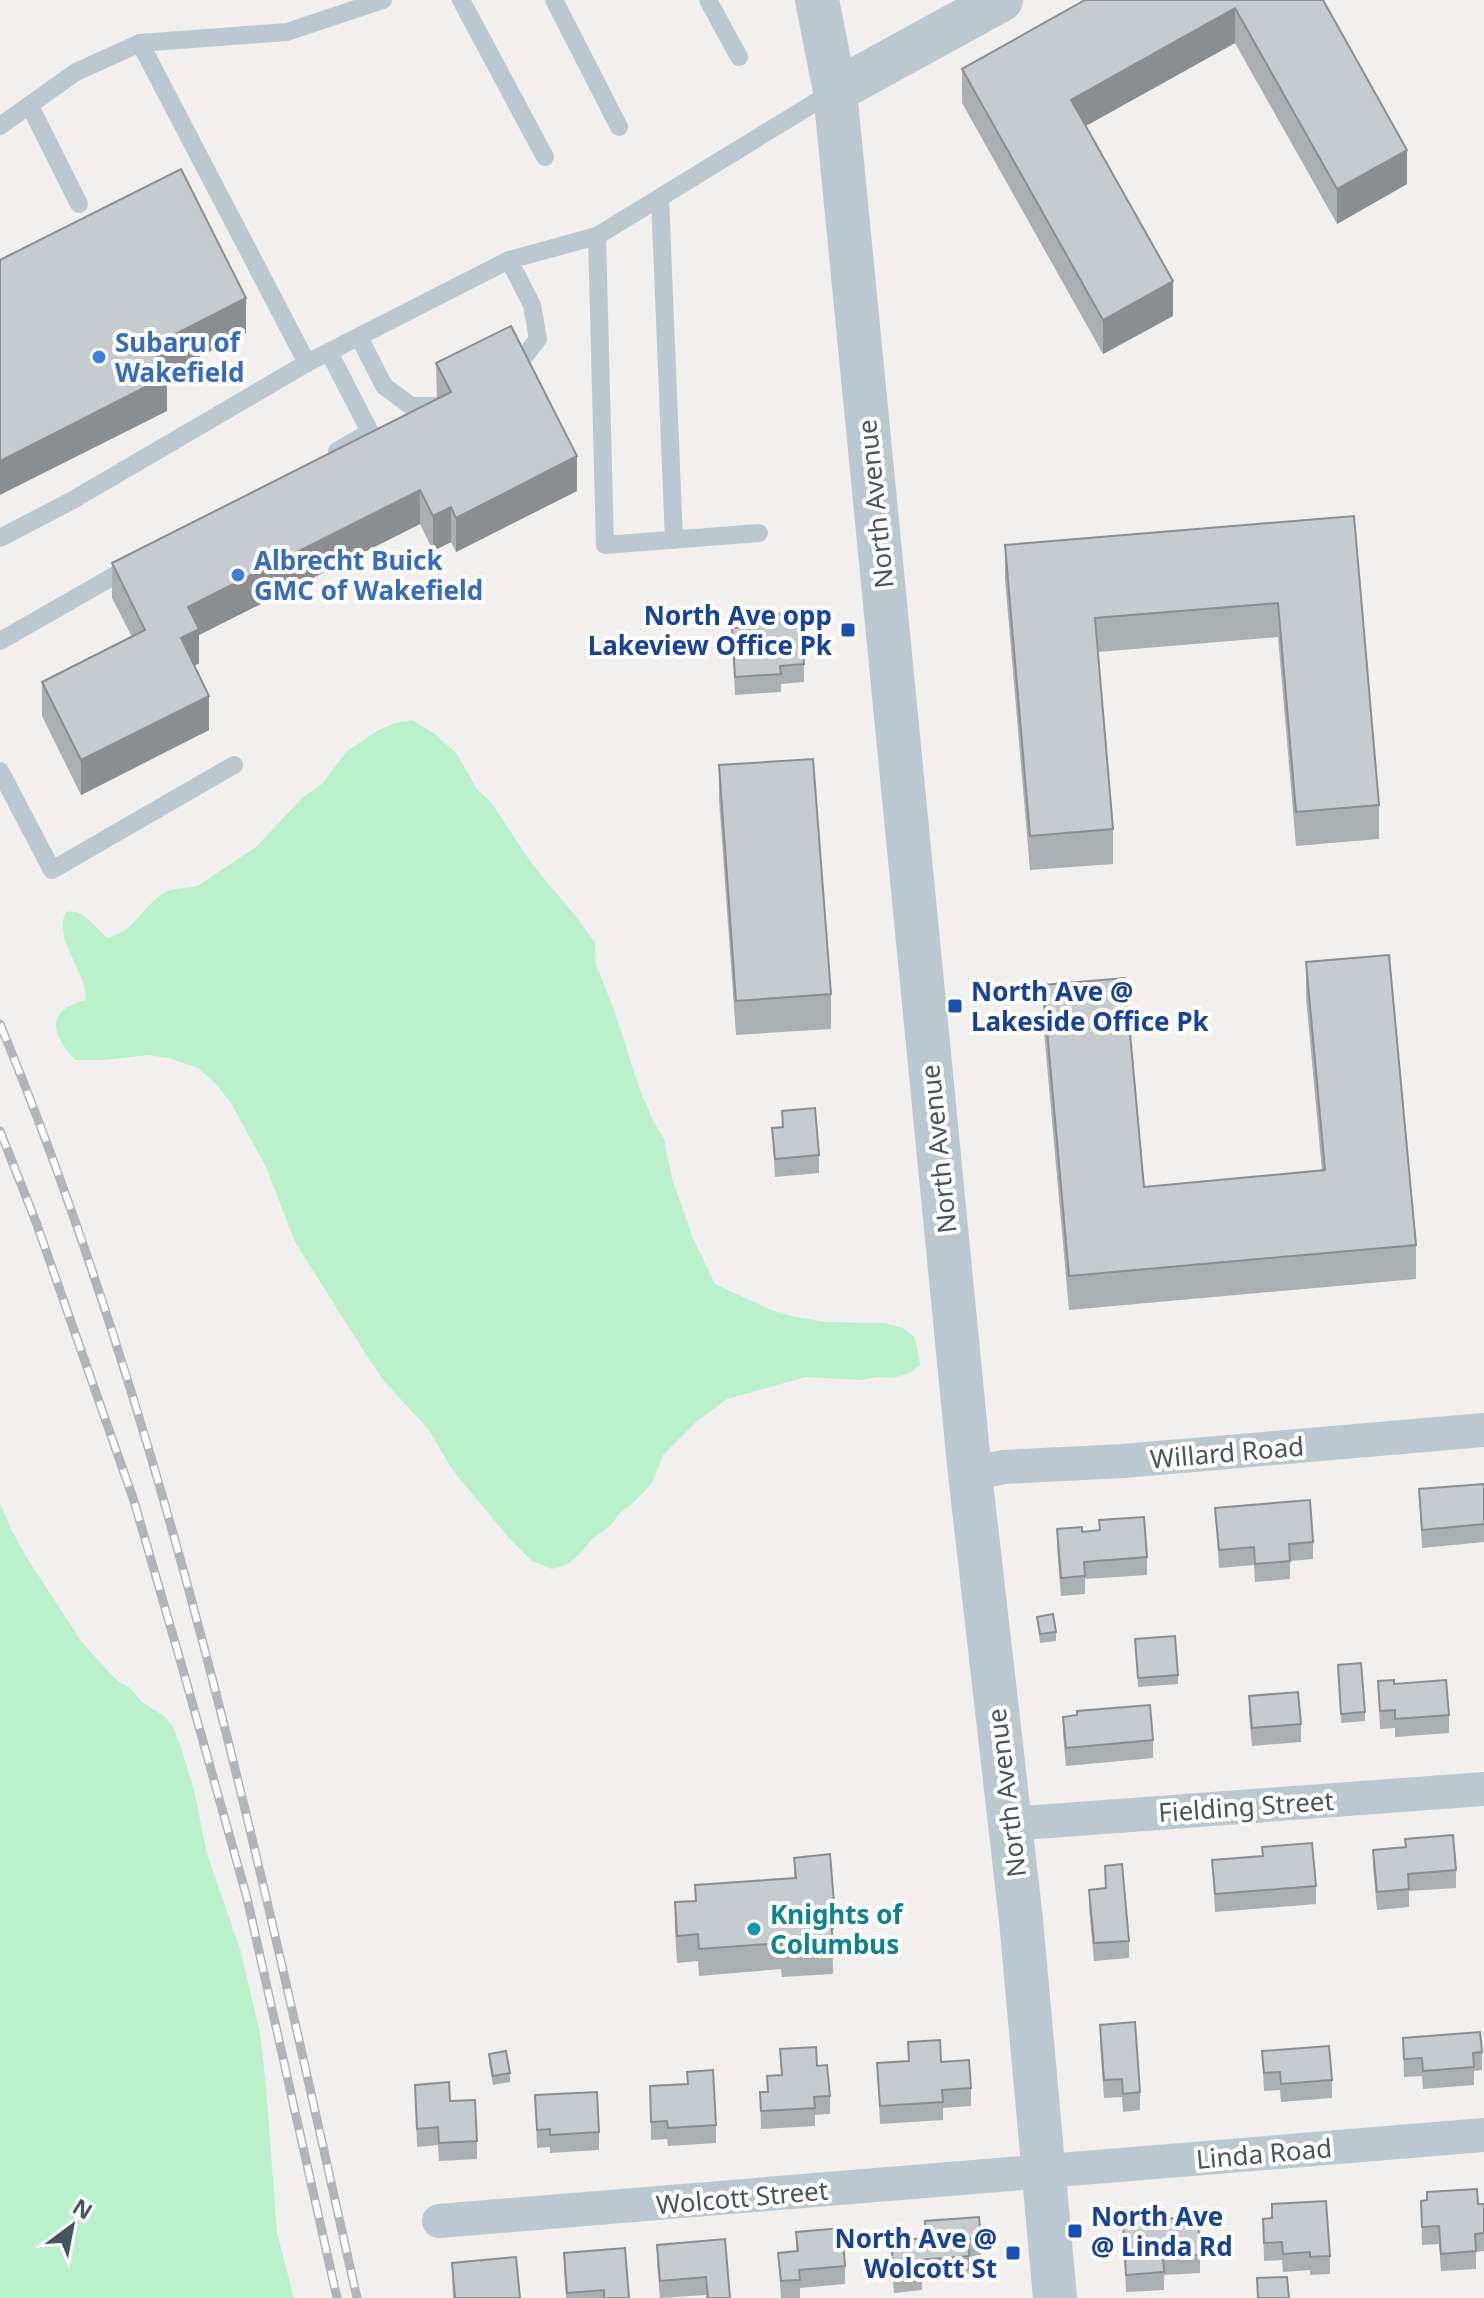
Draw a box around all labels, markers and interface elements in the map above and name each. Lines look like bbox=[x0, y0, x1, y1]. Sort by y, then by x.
place label: Subaru of Wakefield bbox=[115, 324, 244, 390]
marker: Subaru of Wakefield bbox=[90, 348, 108, 366]
street label: North Avenue bbox=[848, 418, 902, 590]
place label: Albrecht Buick GMC of Wakefield bbox=[254, 542, 483, 608]
marker: Albrecht Buick GMC of Wakefield bbox=[229, 566, 247, 584]
place label: North Ave opp Lakeview Office Pk bbox=[588, 597, 833, 663]
marker: North Ave opp Lakeview Office Pk bbox=[839, 621, 857, 639]
place label: North Ave @ Lakeside Office Pk bbox=[971, 973, 1210, 1039]
marker: North Ave @ Lakeside Office Pk bbox=[946, 997, 964, 1015]
street label: North Avenue bbox=[911, 1063, 965, 1235]
street label: Willard Road bbox=[1149, 1427, 1305, 1477]
street label: North Avenue bbox=[978, 1707, 1034, 1879]
street label: Fielding Street bbox=[1157, 1782, 1335, 1830]
place label: Knights of Columbus bbox=[770, 1896, 905, 1962]
marker: Knights of Columbus bbox=[745, 1920, 763, 1938]
street label: Linda Road bbox=[1195, 2129, 1333, 2177]
street label: Wolcott Street bbox=[655, 2172, 829, 2222]
north arrow bbox=[32, 2186, 112, 2266]
text: N bbox=[68, 2191, 99, 2226]
place label: North Ave @ Linda Rd bbox=[1091, 2198, 1233, 2264]
place label: North Ave @ Wolcott St bbox=[835, 2220, 997, 2286]
marker: North Ave @ Linda Rd bbox=[1066, 2222, 1084, 2240]
marker: North Ave @ Wolcott St bbox=[1004, 2244, 1022, 2262]

